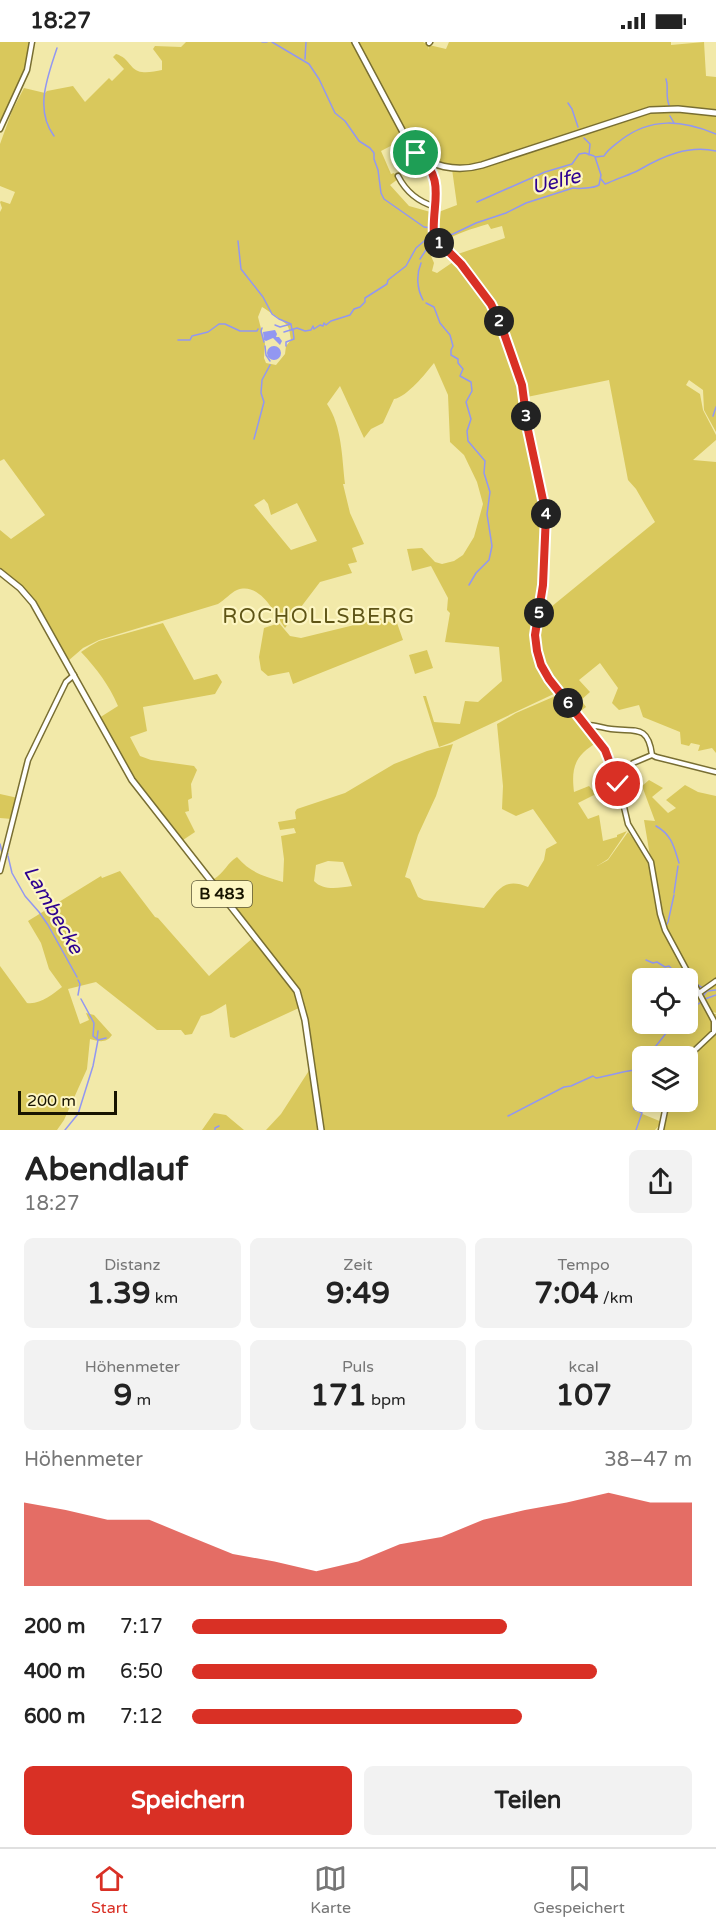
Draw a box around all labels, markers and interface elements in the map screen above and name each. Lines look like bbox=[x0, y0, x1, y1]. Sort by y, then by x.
text: 18:27 bbox=[30, 8, 91, 34]
pin bbox=[390, 127, 441, 178]
icon: arrive bbox=[399, 136, 432, 169]
water label: Uelfe bbox=[529, 164, 585, 200]
pin: 1 bbox=[424, 228, 454, 258]
text: 1 bbox=[434, 233, 444, 253]
pin: 2 bbox=[484, 306, 514, 336]
text: 2 bbox=[494, 311, 504, 331]
pin: 3 bbox=[511, 401, 541, 431]
text: 3 bbox=[521, 406, 531, 426]
pin: 4 bbox=[531, 499, 561, 529]
text: 4 bbox=[541, 504, 551, 524]
pin: 5 bbox=[524, 598, 554, 628]
text: 5 bbox=[534, 603, 544, 623]
district label: ROCHOLLSBERG bbox=[222, 604, 416, 629]
pin: 6 bbox=[553, 688, 583, 718]
text: 6 bbox=[563, 693, 573, 713]
pin bbox=[592, 758, 643, 809]
icon: check bbox=[601, 767, 634, 800]
water label: Lambecke bbox=[18, 862, 89, 960]
road number: B 483 bbox=[192, 881, 252, 907]
map controls bbox=[632, 968, 698, 1112]
button: locate bbox=[632, 968, 698, 1034]
button: layers bbox=[632, 1046, 698, 1112]
scale bar bbox=[18, 1088, 117, 1116]
text: 200 m bbox=[27, 1091, 76, 1111]
text: Abendlauf bbox=[24, 1150, 188, 1189]
button: share bbox=[629, 1150, 692, 1213]
text: 18:27 bbox=[24, 1192, 79, 1216]
text: Distanz bbox=[104, 1255, 160, 1275]
text: Zeit bbox=[343, 1255, 373, 1275]
text: Tempo bbox=[558, 1255, 610, 1275]
text: 1.39 bbox=[86, 1275, 151, 1312]
text: 9:49 bbox=[326, 1275, 390, 1312]
text: 7:04 bbox=[534, 1275, 599, 1312]
text: km bbox=[151, 1288, 178, 1308]
text: /km bbox=[599, 1288, 633, 1308]
text: Höhenmeter bbox=[85, 1357, 180, 1377]
text: Puls bbox=[342, 1357, 374, 1377]
text: kcal bbox=[569, 1357, 599, 1377]
text: 9 bbox=[113, 1377, 132, 1414]
text: 171 bbox=[310, 1377, 367, 1414]
text: 107 bbox=[555, 1377, 612, 1414]
text: m bbox=[132, 1390, 151, 1410]
text: bpm bbox=[367, 1390, 406, 1410]
text: Höhenmeter bbox=[24, 1448, 143, 1472]
text: 38–47 m bbox=[604, 1448, 692, 1472]
text: 200 m bbox=[24, 1615, 85, 1639]
text: 7:17 bbox=[120, 1615, 163, 1639]
text: 400 m bbox=[24, 1660, 85, 1684]
text: 6:50 bbox=[120, 1660, 163, 1684]
text: 600 m bbox=[24, 1705, 85, 1729]
text: 7:12 bbox=[120, 1705, 163, 1729]
button: Speichern bbox=[24, 1766, 352, 1835]
button: Teilen bbox=[364, 1766, 692, 1835]
tab: Start bbox=[91, 1862, 128, 1918]
tab: Karte bbox=[310, 1862, 351, 1918]
tab: Gespeichert bbox=[533, 1862, 625, 1918]

